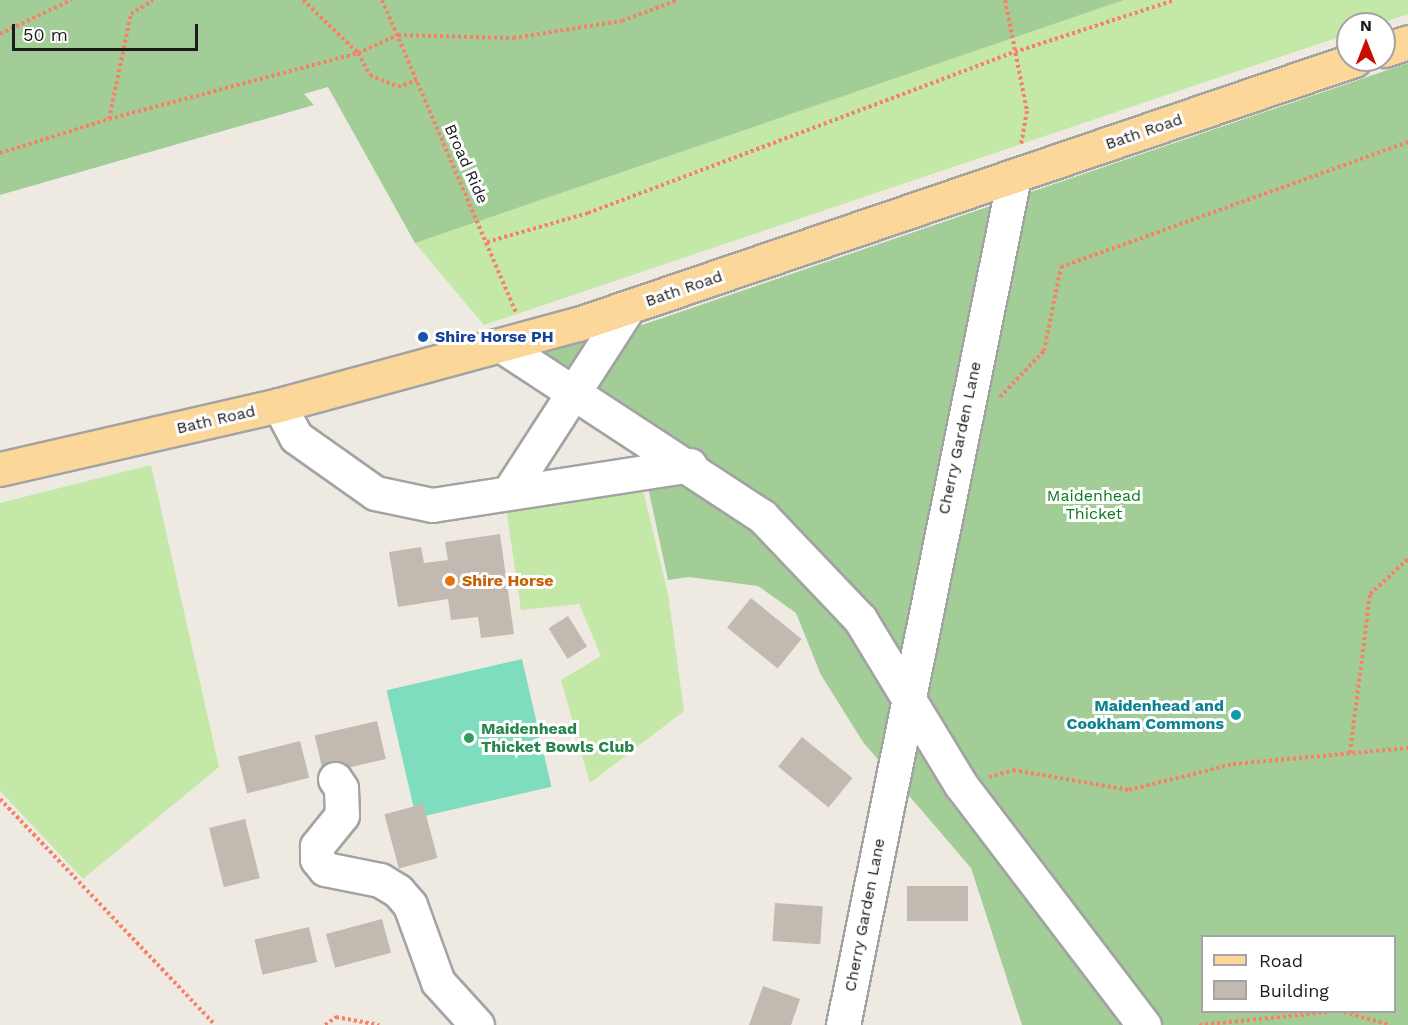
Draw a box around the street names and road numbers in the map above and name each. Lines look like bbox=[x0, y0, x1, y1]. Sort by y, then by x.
street label: Bath Road bbox=[1103, 110, 1185, 154]
street label: Broad Ride bbox=[440, 121, 492, 207]
street label: Bath Road bbox=[643, 267, 725, 311]
street label: Cherry Garden Lane bbox=[934, 360, 986, 516]
street label: Bath Road bbox=[175, 402, 257, 438]
street label: Cherry Garden Lane bbox=[841, 837, 889, 993]

